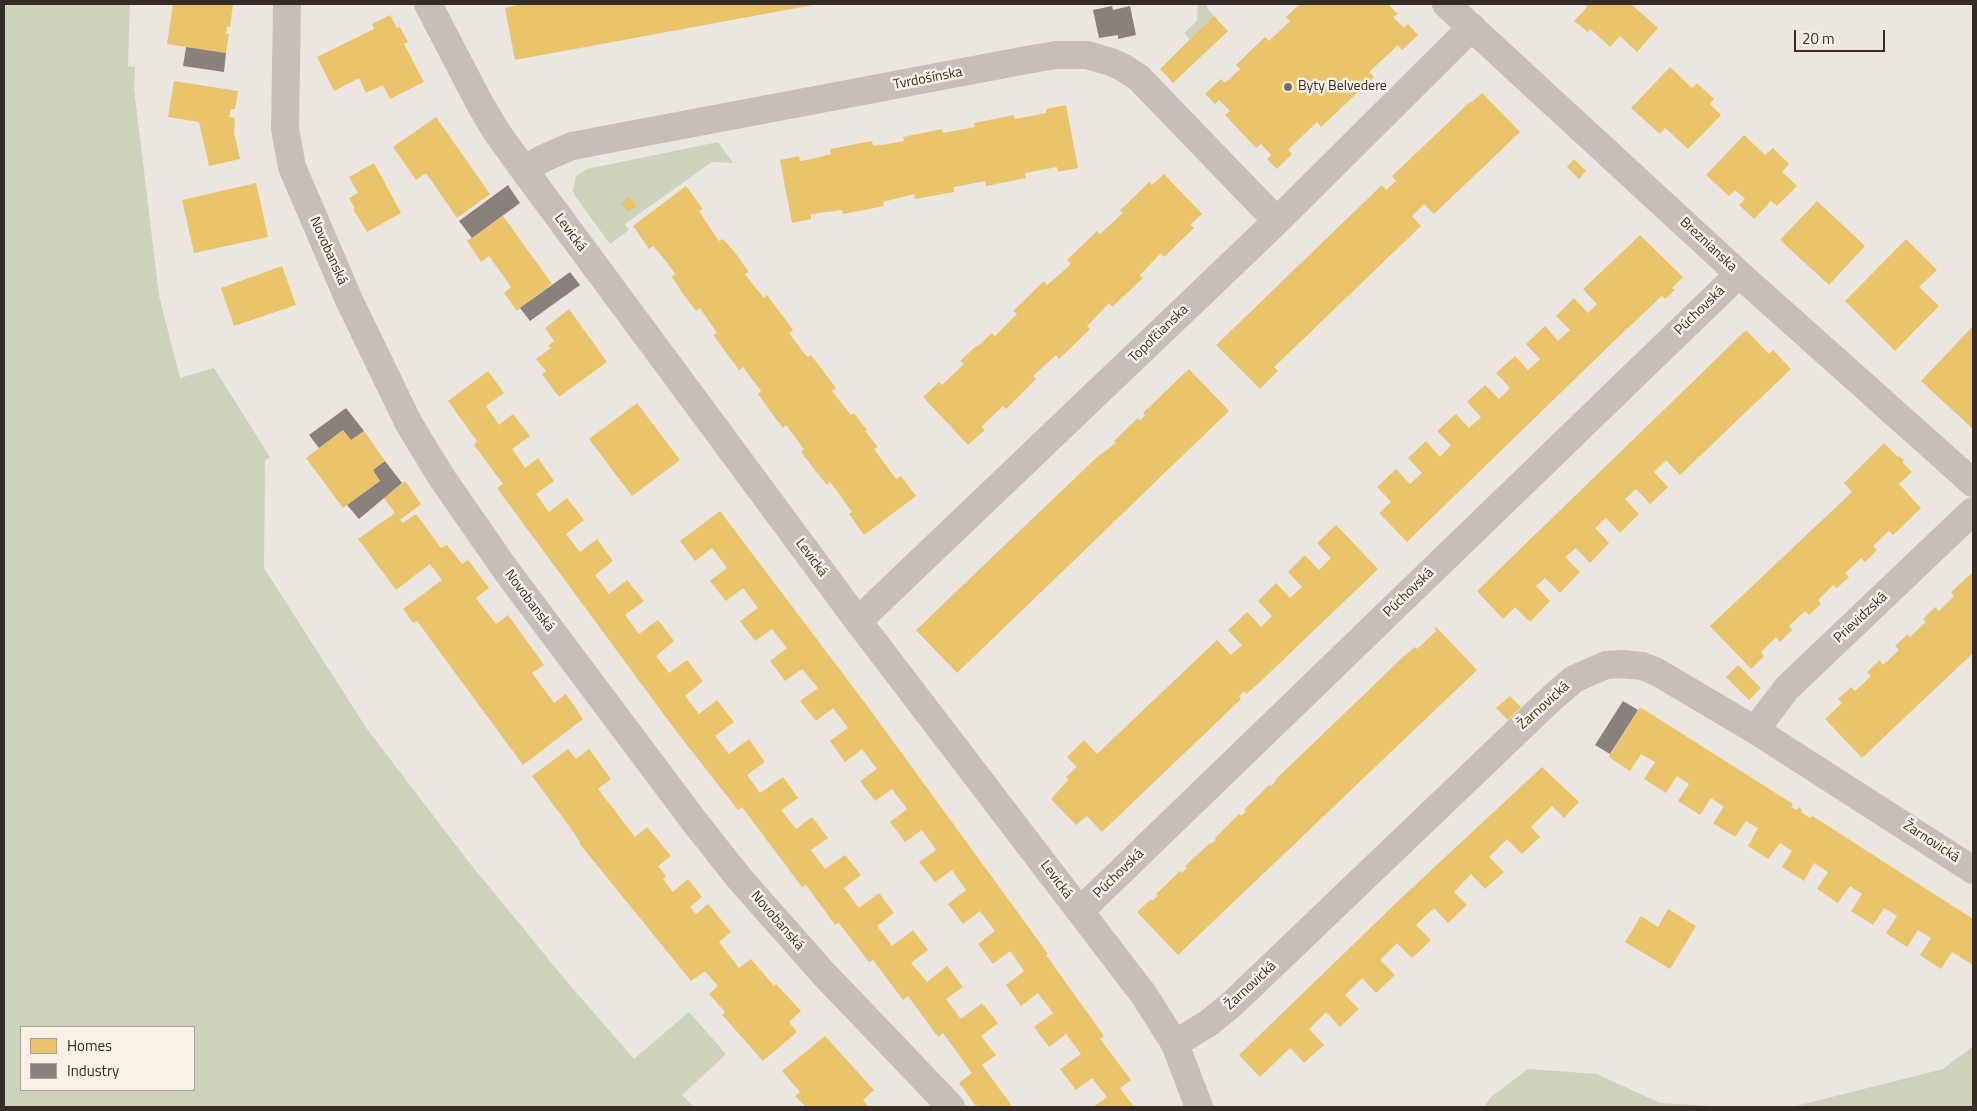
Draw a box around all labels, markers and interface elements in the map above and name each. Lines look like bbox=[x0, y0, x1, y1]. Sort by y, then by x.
scale bar bbox=[1797, 20, 1888, 52]
text: 20 m bbox=[1802, 27, 1835, 50]
street label: Tvrdošínska bbox=[892, 64, 964, 94]
place label: Byty Belvedere bbox=[1298, 79, 1387, 95]
marker: Byty Belvedere bbox=[1282, 81, 1294, 93]
street label: Levická bbox=[550, 211, 590, 255]
street label: Novobanská bbox=[306, 214, 350, 288]
street label: Breznianska bbox=[1676, 214, 1740, 276]
street label: Púchovská bbox=[1671, 283, 1729, 339]
street label: Topoľčianska bbox=[1126, 302, 1192, 366]
street label: Levická bbox=[791, 536, 831, 580]
street label: Púchovská bbox=[1380, 565, 1438, 621]
street label: Novobanská bbox=[500, 567, 558, 635]
street label: Prievidzská bbox=[1831, 589, 1891, 647]
street label: Žarnovická bbox=[1515, 678, 1573, 734]
street label: Žarnovická bbox=[1900, 818, 1962, 866]
street label: Púchovská bbox=[1090, 846, 1148, 902]
street label: Levická bbox=[1036, 858, 1076, 902]
street label: Novobanská bbox=[747, 888, 807, 954]
street label: Žarnovická bbox=[1222, 958, 1280, 1014]
legend bbox=[20, 1026, 195, 1091]
text: Homes bbox=[67, 1034, 112, 1057]
text: Industry bbox=[67, 1059, 119, 1082]

